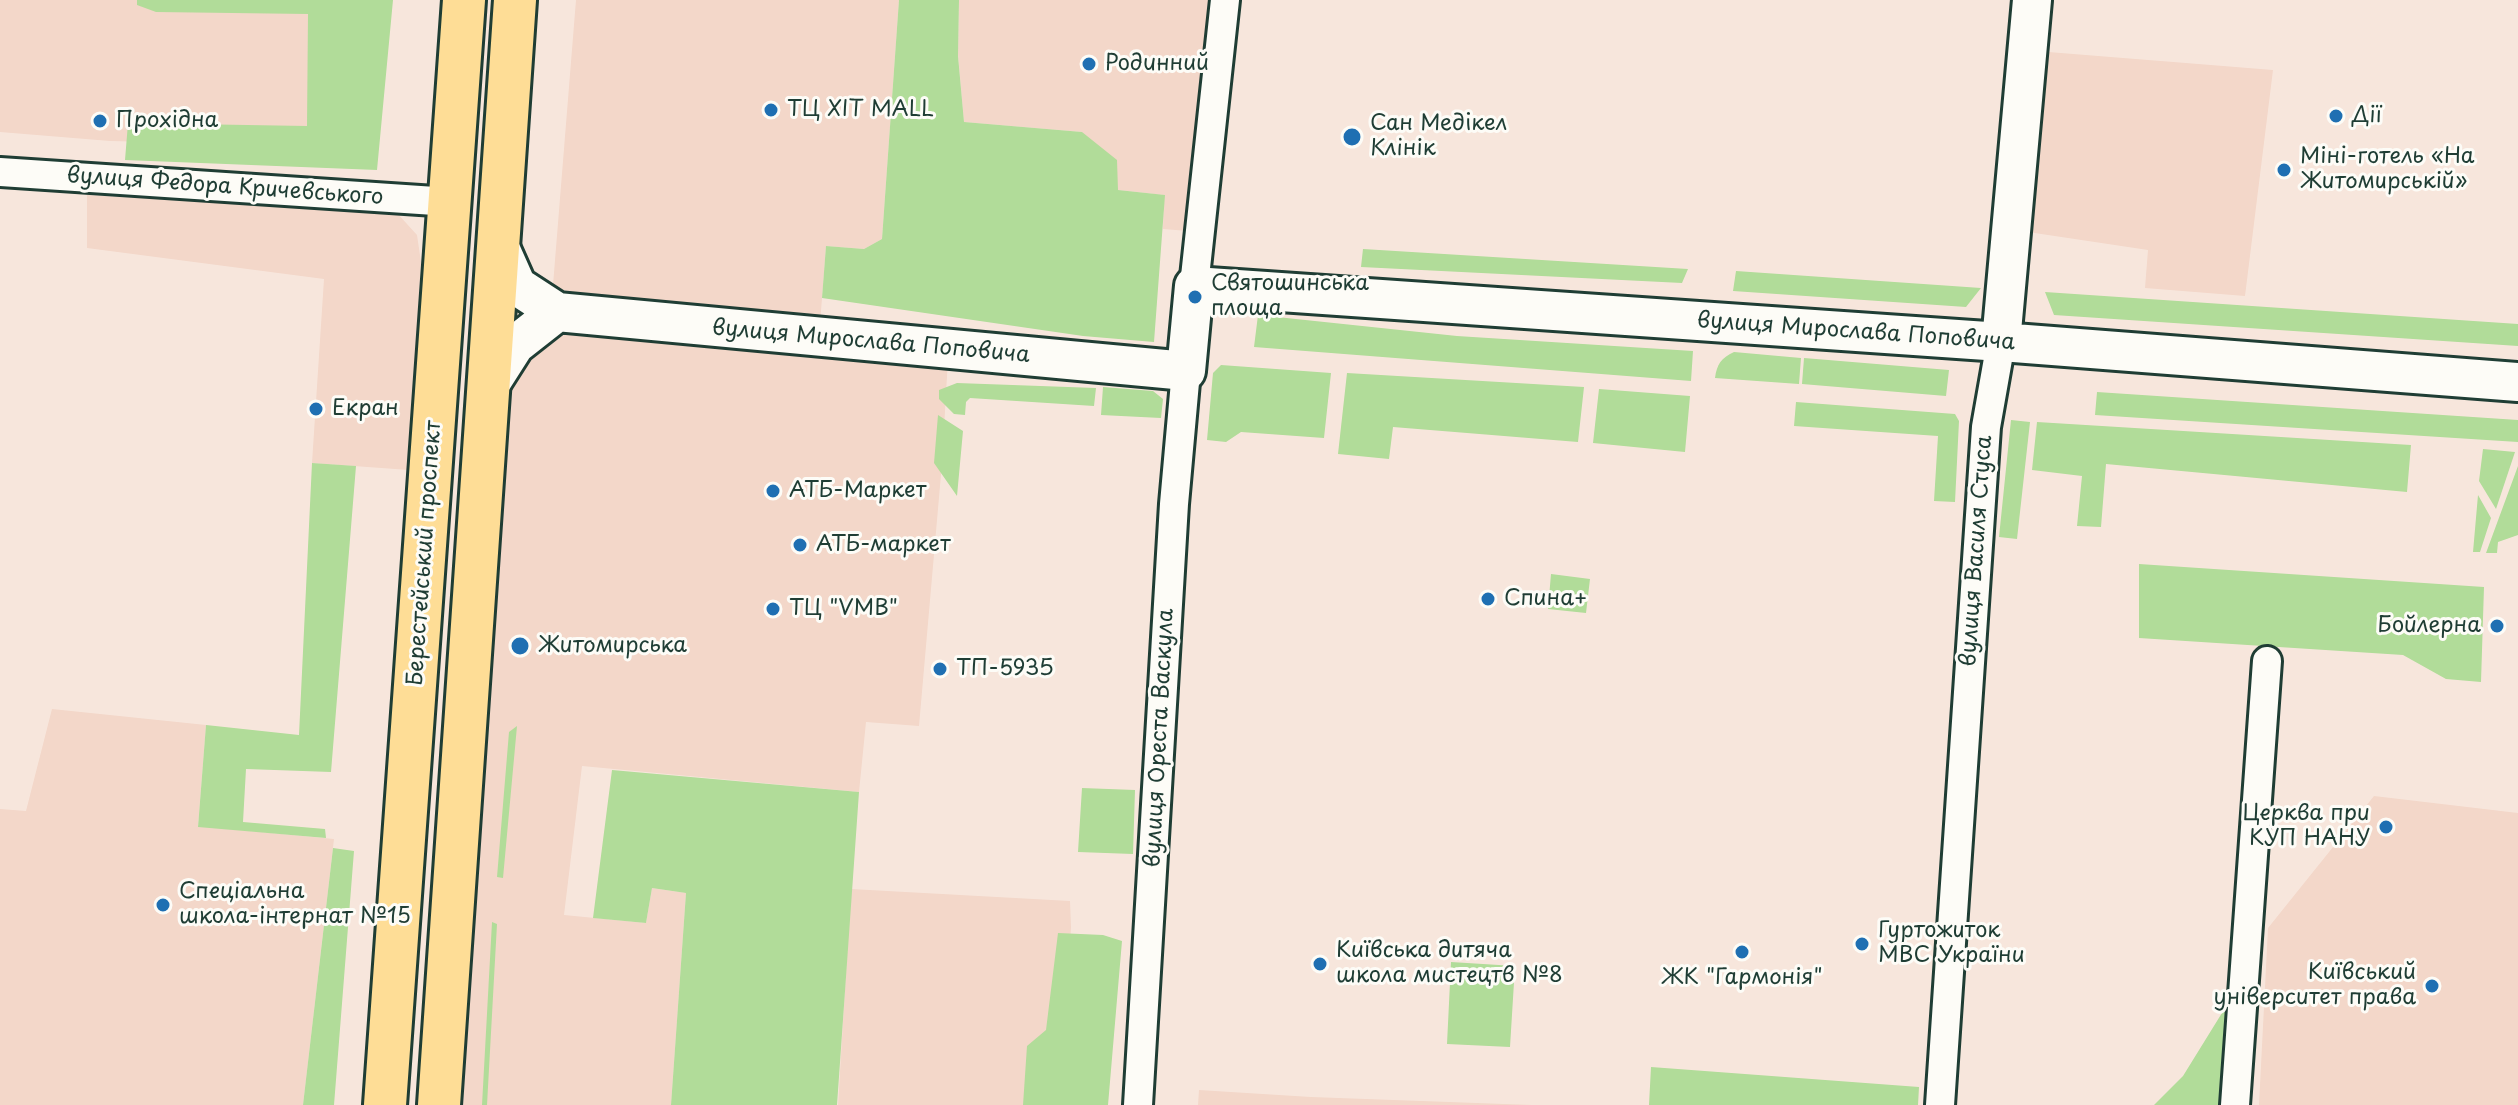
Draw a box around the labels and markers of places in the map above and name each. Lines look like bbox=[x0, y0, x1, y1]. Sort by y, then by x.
place label: Родинний bbox=[1105, 51, 1209, 77]
marker: Родинний bbox=[1080, 55, 1098, 73]
place label: ТЦ ХІТ MALL bbox=[787, 97, 934, 123]
marker: ТЦ ХІТ MALL bbox=[762, 101, 780, 119]
place label: Дії bbox=[2352, 103, 2382, 129]
marker: Дії bbox=[2327, 107, 2345, 125]
place label: Прохідна bbox=[116, 108, 218, 134]
place label: Сан Медікел Клінік bbox=[1370, 111, 1507, 162]
marker: Прохідна bbox=[91, 112, 109, 130]
marker: Сан Медікел Клінік bbox=[1341, 126, 1363, 148]
place label: Міні-готель «На Житомирській» bbox=[2300, 144, 2474, 196]
marker: Міні-готель «На Житомирській» bbox=[2275, 161, 2293, 179]
place label: Святошинська площа bbox=[1211, 271, 1369, 322]
marker: Святошинська площа bbox=[1186, 288, 1204, 306]
place label: Екран bbox=[332, 396, 399, 422]
marker: Екран bbox=[307, 400, 325, 418]
place label: АТБ-Маркет bbox=[789, 478, 926, 504]
marker: АТБ-Маркет bbox=[764, 482, 782, 500]
place label: АТБ-маркет bbox=[816, 532, 951, 558]
marker: АТБ-маркет bbox=[791, 536, 809, 554]
place label: Спина+ bbox=[1504, 586, 1588, 612]
marker: Спина+ bbox=[1479, 590, 1497, 608]
place label: ТЦ "VMB" bbox=[789, 596, 898, 622]
marker: ТЦ "VMB" bbox=[764, 600, 782, 618]
place label: Бойлерна bbox=[2377, 613, 2481, 639]
marker: Бойлерна bbox=[2488, 617, 2506, 635]
place label: Житомирська bbox=[538, 633, 687, 659]
marker: Житомирська bbox=[509, 635, 531, 657]
place label: ТП-5935 bbox=[956, 656, 1054, 682]
marker: ТП-5935 bbox=[931, 660, 949, 678]
place label: Церква при КУП НАНУ bbox=[2243, 801, 2370, 852]
marker: Церква при КУП НАНУ bbox=[2377, 818, 2395, 836]
place label: Спеціальна школа-інтернат №15 bbox=[179, 879, 411, 930]
marker: Спеціальна школа-інтернат №15 bbox=[154, 896, 172, 914]
place label: Гуртожиток МВС України bbox=[1878, 918, 2025, 970]
marker: Гуртожиток МВС України bbox=[1853, 935, 1871, 953]
place label: Київська дитяча школа мистецтв №8 bbox=[1336, 938, 1563, 990]
marker: ЖК "Гармонія" bbox=[1733, 943, 1751, 961]
marker: Київська дитяча школа мистецтв №8 bbox=[1311, 955, 1329, 973]
place label: Київський університет права bbox=[2213, 960, 2416, 1012]
place label: ЖК "Гармонія" bbox=[1662, 965, 1822, 991]
marker: Київський університет права bbox=[2423, 977, 2441, 995]

